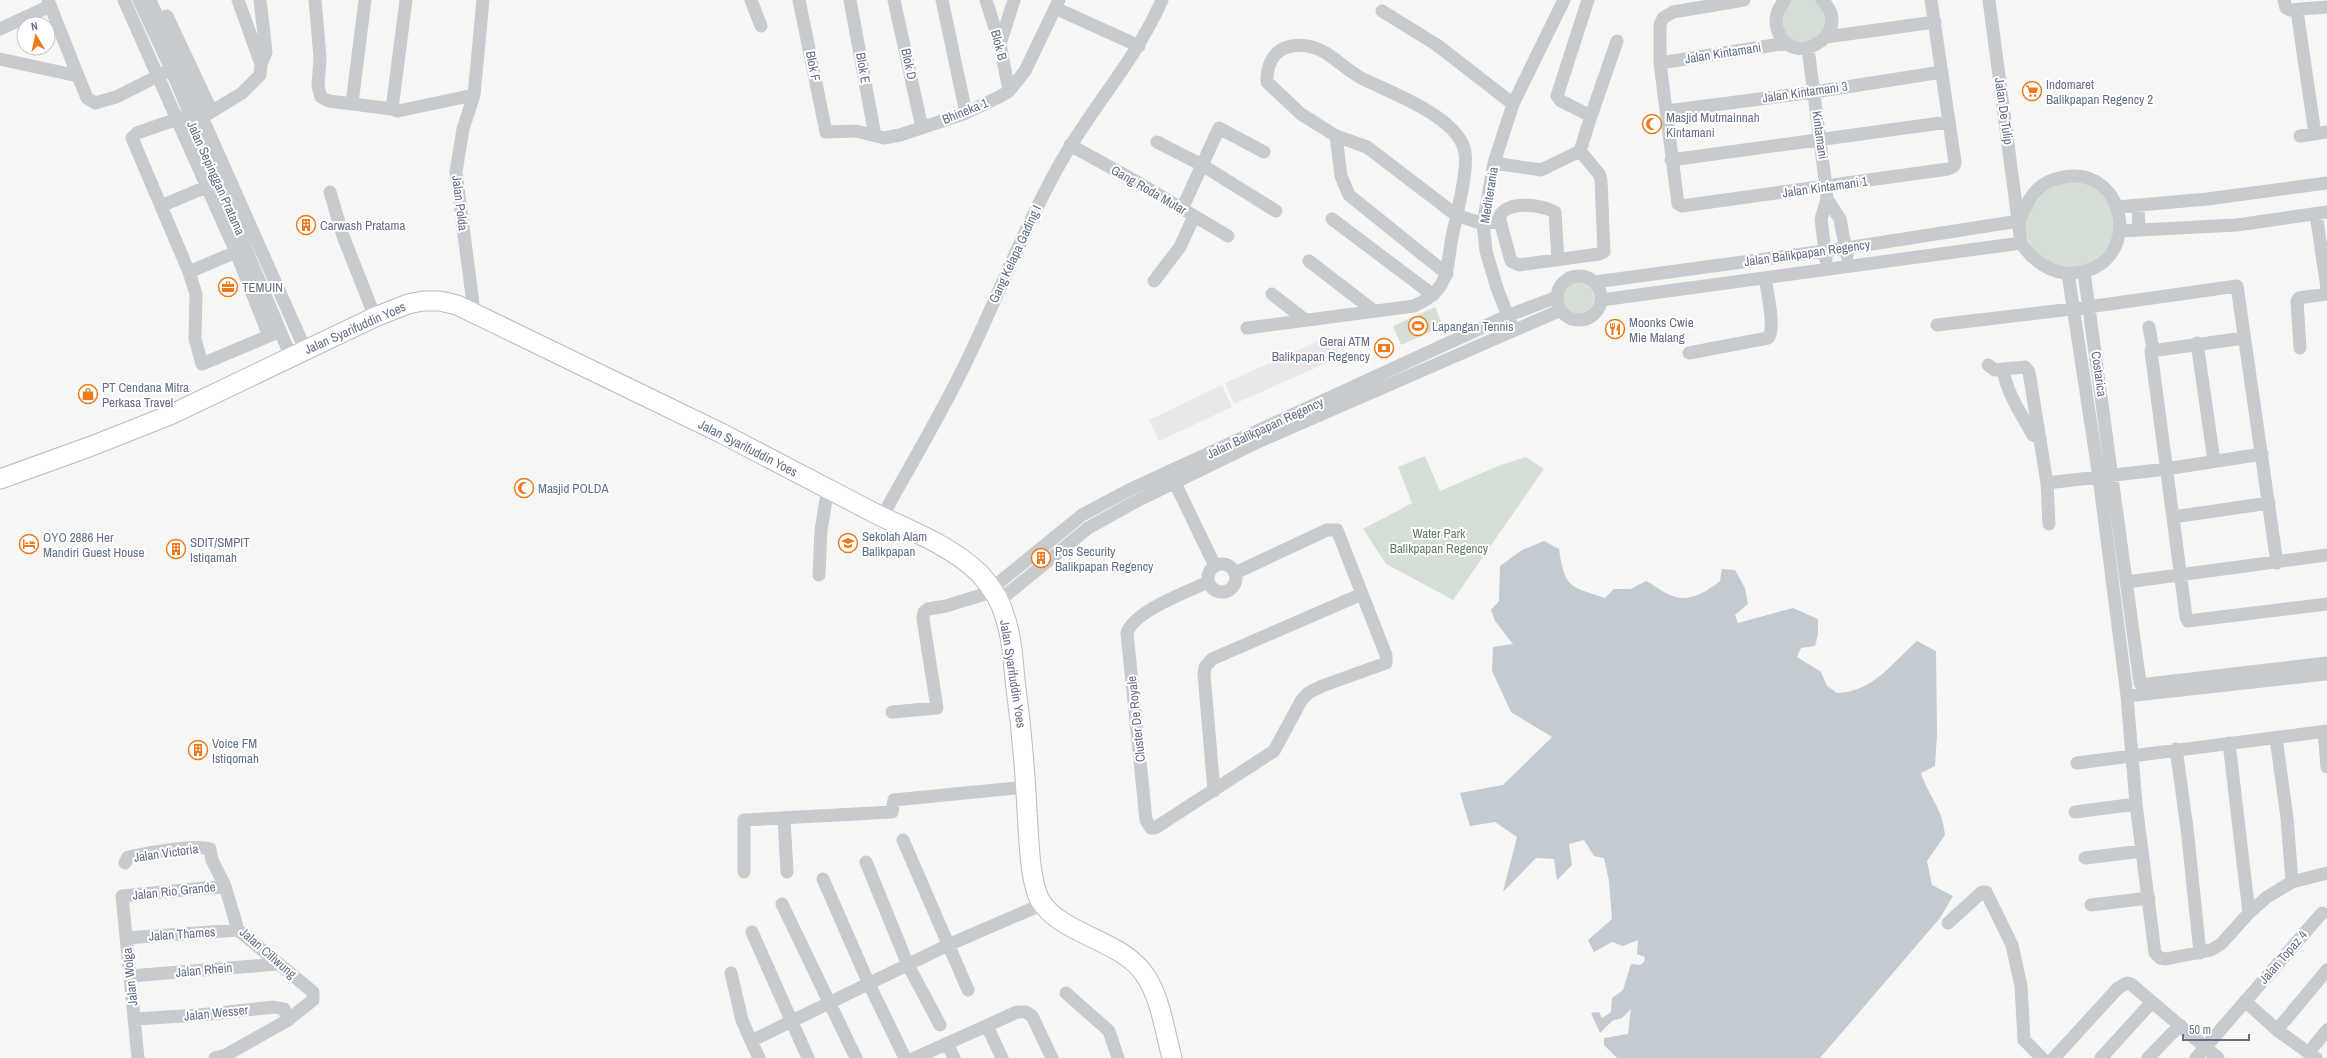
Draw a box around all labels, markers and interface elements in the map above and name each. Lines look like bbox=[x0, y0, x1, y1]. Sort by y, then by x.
north arrow bbox=[16, 16, 56, 56]
text: N bbox=[30, 19, 39, 34]
street label: Blok B bbox=[987, 28, 1011, 62]
street label: Jalan Kintamani bbox=[1684, 39, 1762, 67]
street label: Blok D bbox=[897, 47, 921, 81]
street label: Blok F bbox=[802, 50, 824, 83]
street label: Blok E bbox=[852, 51, 874, 85]
street label: Jalan De Tulip bbox=[1991, 76, 2017, 146]
place label: Indomaret Balikpapan Regency 2 bbox=[2046, 76, 2153, 108]
street label: Jalan Kintamani 3 bbox=[1761, 78, 1849, 106]
supermarket icon: Indomaret Balikpapan Regency 2 bbox=[2021, 80, 2043, 102]
street label: Bhineka 1 bbox=[940, 94, 991, 128]
place label: Masjid Mutmainnah Kintamani bbox=[1666, 109, 1760, 141]
street label: Kintamani bbox=[1808, 110, 1832, 160]
mosque icon: Masjid Mutmainnah Kintamani bbox=[1641, 113, 1663, 135]
street label: Jalan Sepinggan Pratama bbox=[183, 118, 249, 238]
street label: Gang Roda Mutar bbox=[1108, 161, 1190, 219]
street label: Mediterania bbox=[1476, 166, 1502, 224]
street label: Jalan Kintamani 1 bbox=[1781, 173, 1869, 201]
street label: Jalan Polda bbox=[448, 174, 472, 232]
street label: Gang Kelapa Gading I bbox=[985, 202, 1045, 306]
building icon: Carwash Pratama bbox=[295, 214, 317, 236]
place label: Carwash Pratama bbox=[320, 217, 405, 234]
street label: Jalan Balikpapan Regency bbox=[1743, 236, 1872, 270]
office icon: TEMUIN bbox=[217, 276, 239, 298]
place label: TEMUIN bbox=[242, 279, 283, 296]
street label: Jalan Syarifuddin Yoes bbox=[302, 298, 408, 358]
place label: Moonks Cwie Mie Malang bbox=[1629, 314, 1694, 346]
sports icon: Lapangan Tennis bbox=[1407, 315, 1429, 337]
place label: Lapangan Tennis bbox=[1432, 318, 1514, 335]
restaurant icon: Moonks Cwie Mie Malang bbox=[1604, 318, 1626, 340]
place label: Gerai ATM Balikpapan Regency bbox=[1272, 333, 1371, 365]
bank icon: Gerai ATM Balikpapan Regency bbox=[1373, 337, 1395, 359]
street label: Costarica bbox=[2087, 350, 2111, 398]
place label: PT Cendana Mitra Perkasa Travel bbox=[102, 379, 189, 411]
shop icon: PT Cendana Mitra Perkasa Travel bbox=[77, 383, 99, 405]
street label: Jalan Balikpapan Regency bbox=[1204, 393, 1327, 463]
street label: Jalan Syarifuddin Yoes bbox=[695, 416, 801, 480]
mosque icon: Masjid POLDA bbox=[513, 477, 535, 499]
place label: Masjid POLDA bbox=[538, 480, 609, 497]
park label: Water Park Balikpapan Regency bbox=[1390, 525, 1489, 557]
place label: Sekolah Alam Balikpapan bbox=[862, 528, 927, 560]
place label: OYO 2886 Her Mandiri Guest House bbox=[43, 529, 144, 561]
school or university icon: Sekolah Alam Balikpapan bbox=[837, 532, 859, 554]
hotel icon: OYO 2886 Her Mandiri Guest House bbox=[18, 533, 40, 555]
place label: SDIT/SMPIT Istiqamah bbox=[190, 534, 250, 566]
building icon: SDIT/SMPIT Istiqamah bbox=[165, 538, 187, 560]
place label: Pos Security Balikpapan Regency bbox=[1055, 543, 1154, 575]
building icon: Pos Security Balikpapan Regency bbox=[1030, 547, 1052, 569]
street label: Jalan Syarifuddin Yoes bbox=[996, 619, 1030, 729]
street label: Cluster De Royale bbox=[1123, 675, 1149, 763]
place label: Voice FM Istiqomah bbox=[212, 735, 259, 767]
building icon: Voice FM Istiqomah bbox=[187, 739, 209, 761]
street label: Jalan Victoria bbox=[133, 840, 199, 866]
street label: Jalan Rio Grande bbox=[132, 878, 217, 904]
street label: Jalan Thames bbox=[148, 923, 216, 945]
street label: Jalan Ciliwung bbox=[236, 924, 300, 982]
street label: Jalan Topaz 4 bbox=[2255, 927, 2311, 987]
street label: Jalan Wolga bbox=[118, 947, 142, 1007]
street label: Jalan Rhein bbox=[175, 959, 233, 981]
street label: Jalan Wesser bbox=[183, 1001, 249, 1025]
scale bar bbox=[2183, 1016, 2249, 1042]
text: 50 m bbox=[2189, 1022, 2211, 1038]

